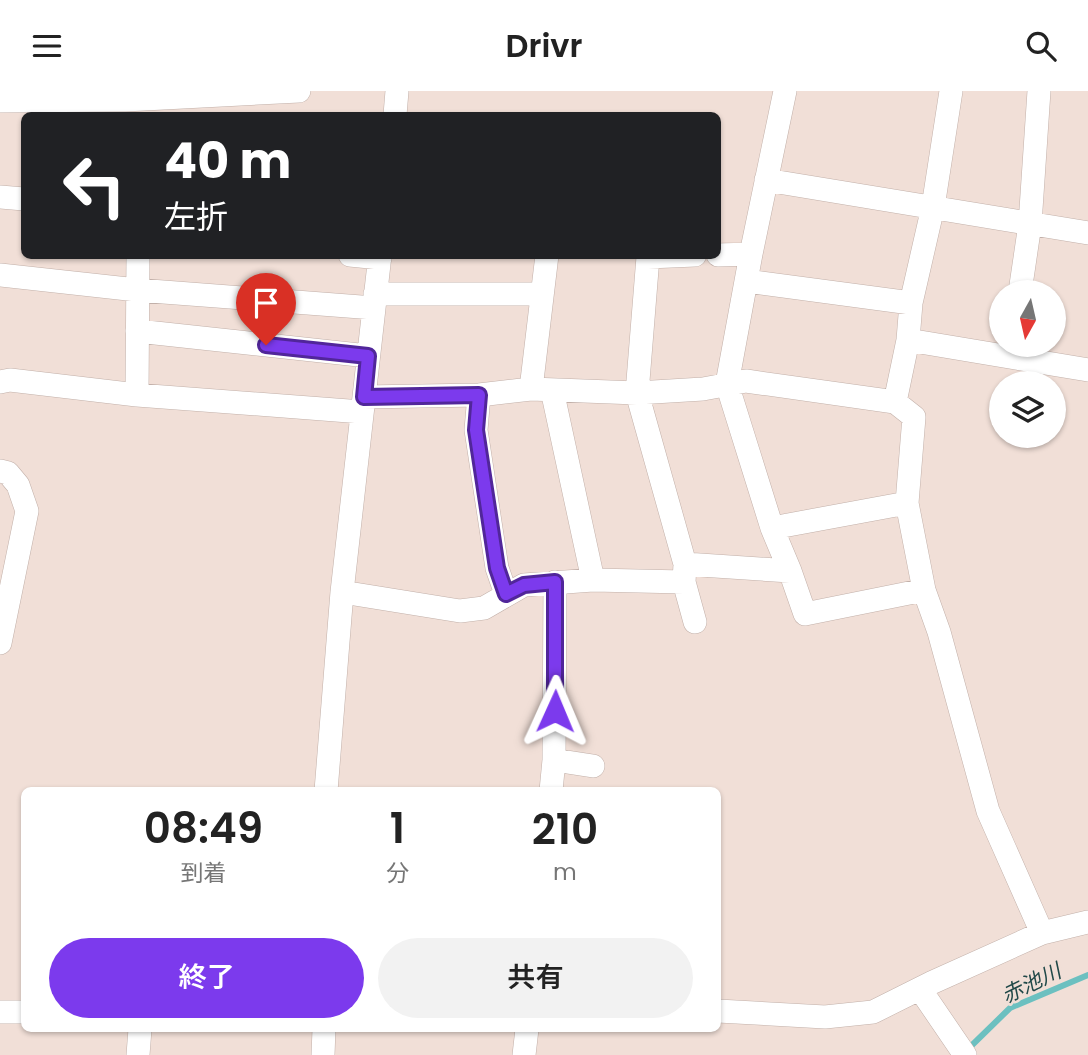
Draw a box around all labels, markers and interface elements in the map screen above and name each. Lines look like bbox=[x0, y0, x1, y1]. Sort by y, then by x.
text: Drivr bbox=[506, 23, 582, 68]
icon: menu bbox=[28, 27, 66, 65]
icon: search bbox=[1022, 27, 1060, 65]
text: 40 m bbox=[164, 127, 291, 195]
icon: left bbox=[49, 140, 140, 231]
text: 左折 bbox=[164, 194, 228, 239]
pin bbox=[236, 273, 296, 345]
north arrow bbox=[989, 280, 1066, 357]
map controls bbox=[989, 280, 1066, 448]
icon: arrive bbox=[247, 284, 285, 322]
button: layers bbox=[989, 371, 1066, 448]
position arrow bbox=[518, 674, 592, 748]
text: 08:49 bbox=[144, 799, 263, 858]
text: 1 bbox=[390, 799, 405, 858]
text: 210 bbox=[532, 800, 598, 859]
text: m bbox=[553, 856, 577, 888]
text: 到着 bbox=[180, 857, 226, 889]
text: 分 bbox=[386, 857, 409, 889]
button: 終了 bbox=[49, 938, 364, 1018]
button: 共有 bbox=[378, 938, 693, 1018]
water label: 赤池川 bbox=[996, 955, 1067, 1010]

